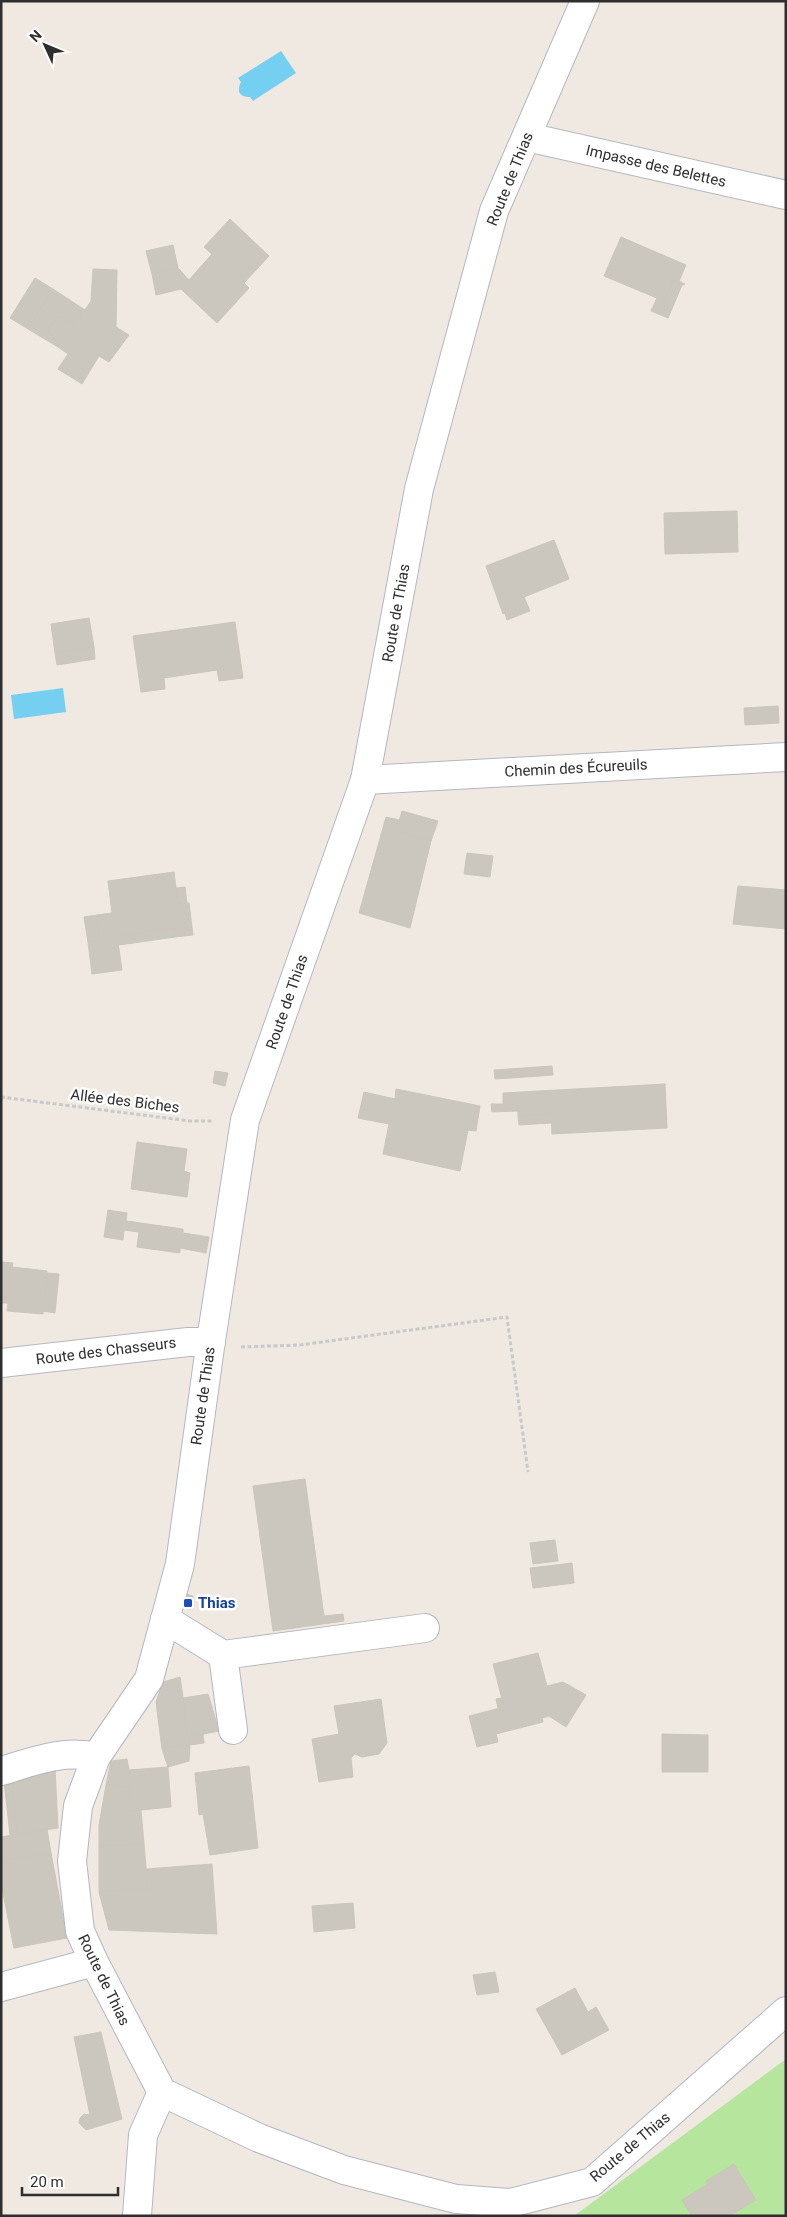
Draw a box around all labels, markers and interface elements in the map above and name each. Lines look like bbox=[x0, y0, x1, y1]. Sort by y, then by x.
north arrow bbox=[20, 20, 70, 70]
text: N bbox=[26, 27, 45, 45]
street label: Route de Thias bbox=[483, 130, 537, 228]
street label: Impasse des Belettes bbox=[584, 141, 728, 191]
street label: Route de Thias bbox=[379, 563, 413, 663]
street label: Chemin des Écureuils bbox=[504, 755, 648, 781]
street label: Route de Thias bbox=[262, 952, 312, 1052]
street label: Allée des Biches bbox=[70, 1085, 180, 1117]
street label: Route des Chasseurs bbox=[35, 1333, 177, 1369]
street label: Route de Thias bbox=[187, 1346, 219, 1446]
place label: Thias bbox=[198, 1594, 236, 1612]
marker: Thias bbox=[182, 1597, 194, 1609]
street label: Route de Thias bbox=[74, 1931, 134, 2029]
street label: Route de Thias bbox=[586, 2108, 674, 2186]
scale bar bbox=[22, 2164, 119, 2196]
text: 20 m bbox=[30, 2173, 64, 2191]

